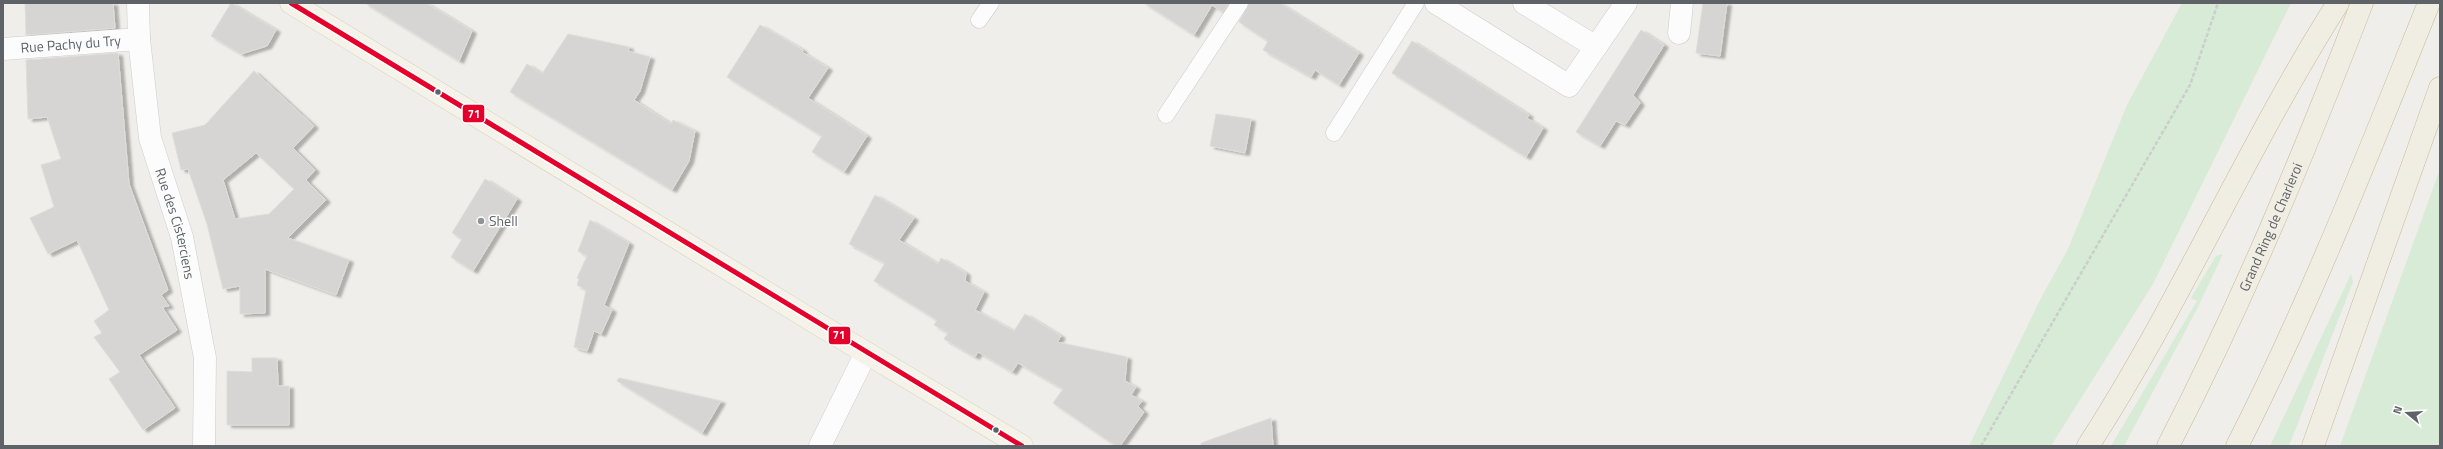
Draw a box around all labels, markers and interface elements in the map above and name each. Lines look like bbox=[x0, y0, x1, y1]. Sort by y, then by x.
street label: Rue Pachy du Try bbox=[20, 29, 122, 58]
unlabelled marker bbox=[433, 87, 443, 97]
line badge: 71 bbox=[462, 104, 485, 123]
text: 71 bbox=[468, 106, 480, 122]
street label: Grand Ring de Charleroi bbox=[2233, 159, 2307, 294]
street label: Rue des Cisterciens bbox=[150, 165, 201, 281]
place label: Shell bbox=[489, 210, 518, 231]
marker: Shell bbox=[476, 216, 486, 226]
line badge: 71 bbox=[828, 326, 851, 345]
text: 71 bbox=[833, 327, 845, 343]
north arrow bbox=[2387, 393, 2427, 433]
text: N bbox=[2389, 404, 2406, 416]
unlabelled marker bbox=[991, 425, 1001, 435]

